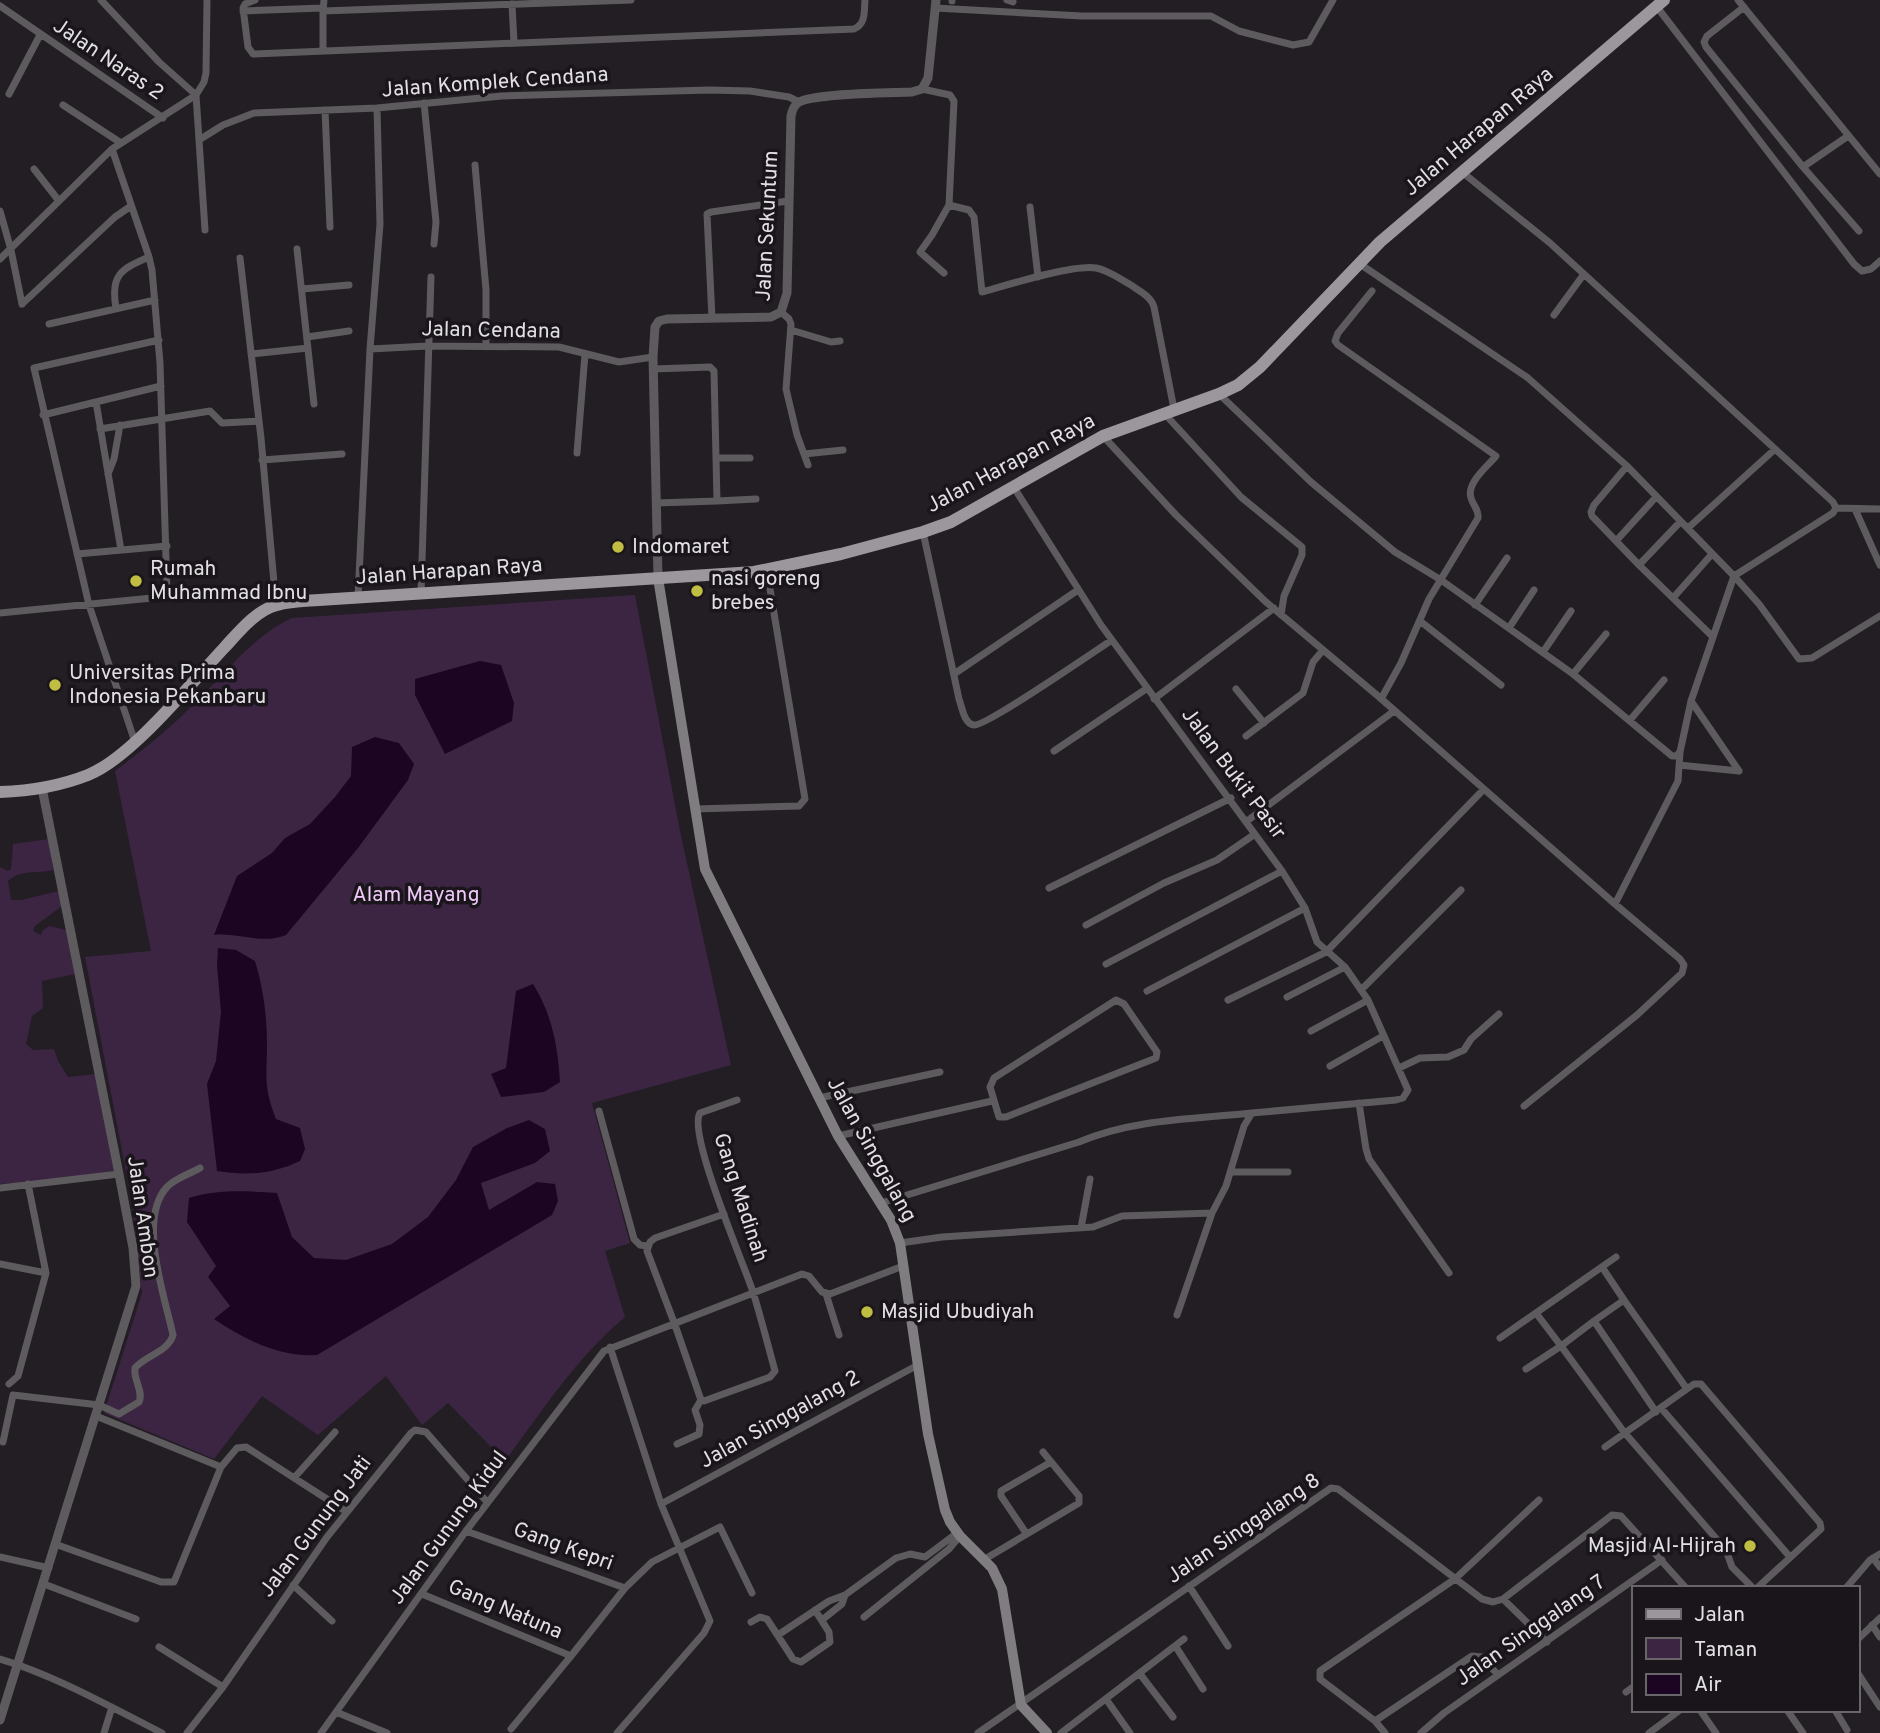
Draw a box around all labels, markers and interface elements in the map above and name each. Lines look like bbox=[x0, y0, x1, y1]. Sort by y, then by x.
street label: Jalan Naras 2 bbox=[47, 13, 169, 107]
street label: Jalan Harapan Raya bbox=[1399, 61, 1559, 203]
street label: Jalan Komplek Cendana bbox=[381, 62, 609, 104]
street label: Jalan Sekuntum bbox=[751, 150, 785, 302]
street label: Jalan Cendana bbox=[421, 316, 561, 346]
street label: Jalan Harapan Raya bbox=[922, 408, 1100, 520]
place label: Indomaret bbox=[632, 534, 729, 561]
marker: Indomaret bbox=[610, 539, 626, 555]
street label: Jalan Harapan Raya bbox=[355, 552, 543, 592]
place label: Rumah Muhammad Ibnu bbox=[150, 556, 307, 607]
place label: nasi goreng brebes bbox=[711, 566, 821, 617]
marker: Rumah Muhammad Ibnu bbox=[128, 573, 144, 589]
marker: nasi goreng brebes bbox=[689, 583, 705, 599]
place label: Universitas Prima Indonesia Pekanbaru bbox=[69, 660, 266, 711]
marker: Universitas Prima Indonesia Pekanbaru bbox=[47, 677, 63, 693]
street label: Jalan Bukit Pasir bbox=[1175, 703, 1291, 845]
park label: Alam Mayang bbox=[352, 882, 480, 909]
street label: Jalan Singgalang bbox=[820, 1073, 922, 1227]
street label: Gang Madinah bbox=[706, 1130, 774, 1266]
street label: Jalan Ambon bbox=[120, 1154, 164, 1280]
place label: Masjid Ubudiyah bbox=[881, 1299, 1034, 1326]
marker: Masjid Ubudiyah bbox=[859, 1304, 875, 1320]
street label: Jalan Singgalang 2 bbox=[695, 1365, 865, 1475]
street label: Jalan Gunung Kidul bbox=[384, 1446, 514, 1610]
street label: Jalan Gunung Jati bbox=[254, 1451, 378, 1603]
street label: Jalan Singgalang 8 bbox=[1162, 1468, 1326, 1590]
street label: Gang Kepri bbox=[509, 1516, 617, 1578]
place label: Masjid Al-Hijrah bbox=[1588, 1533, 1736, 1560]
marker: Masjid Al-Hijrah bbox=[1742, 1538, 1758, 1554]
street label: Jalan Singgalang 7 bbox=[1451, 1569, 1611, 1693]
street label: Gang Natuna bbox=[444, 1574, 566, 1646]
legend bbox=[1632, 1586, 1859, 1712]
text: Jalan bbox=[1694, 1602, 1745, 1629]
text: Taman bbox=[1694, 1637, 1757, 1664]
text: Air bbox=[1694, 1672, 1722, 1699]

